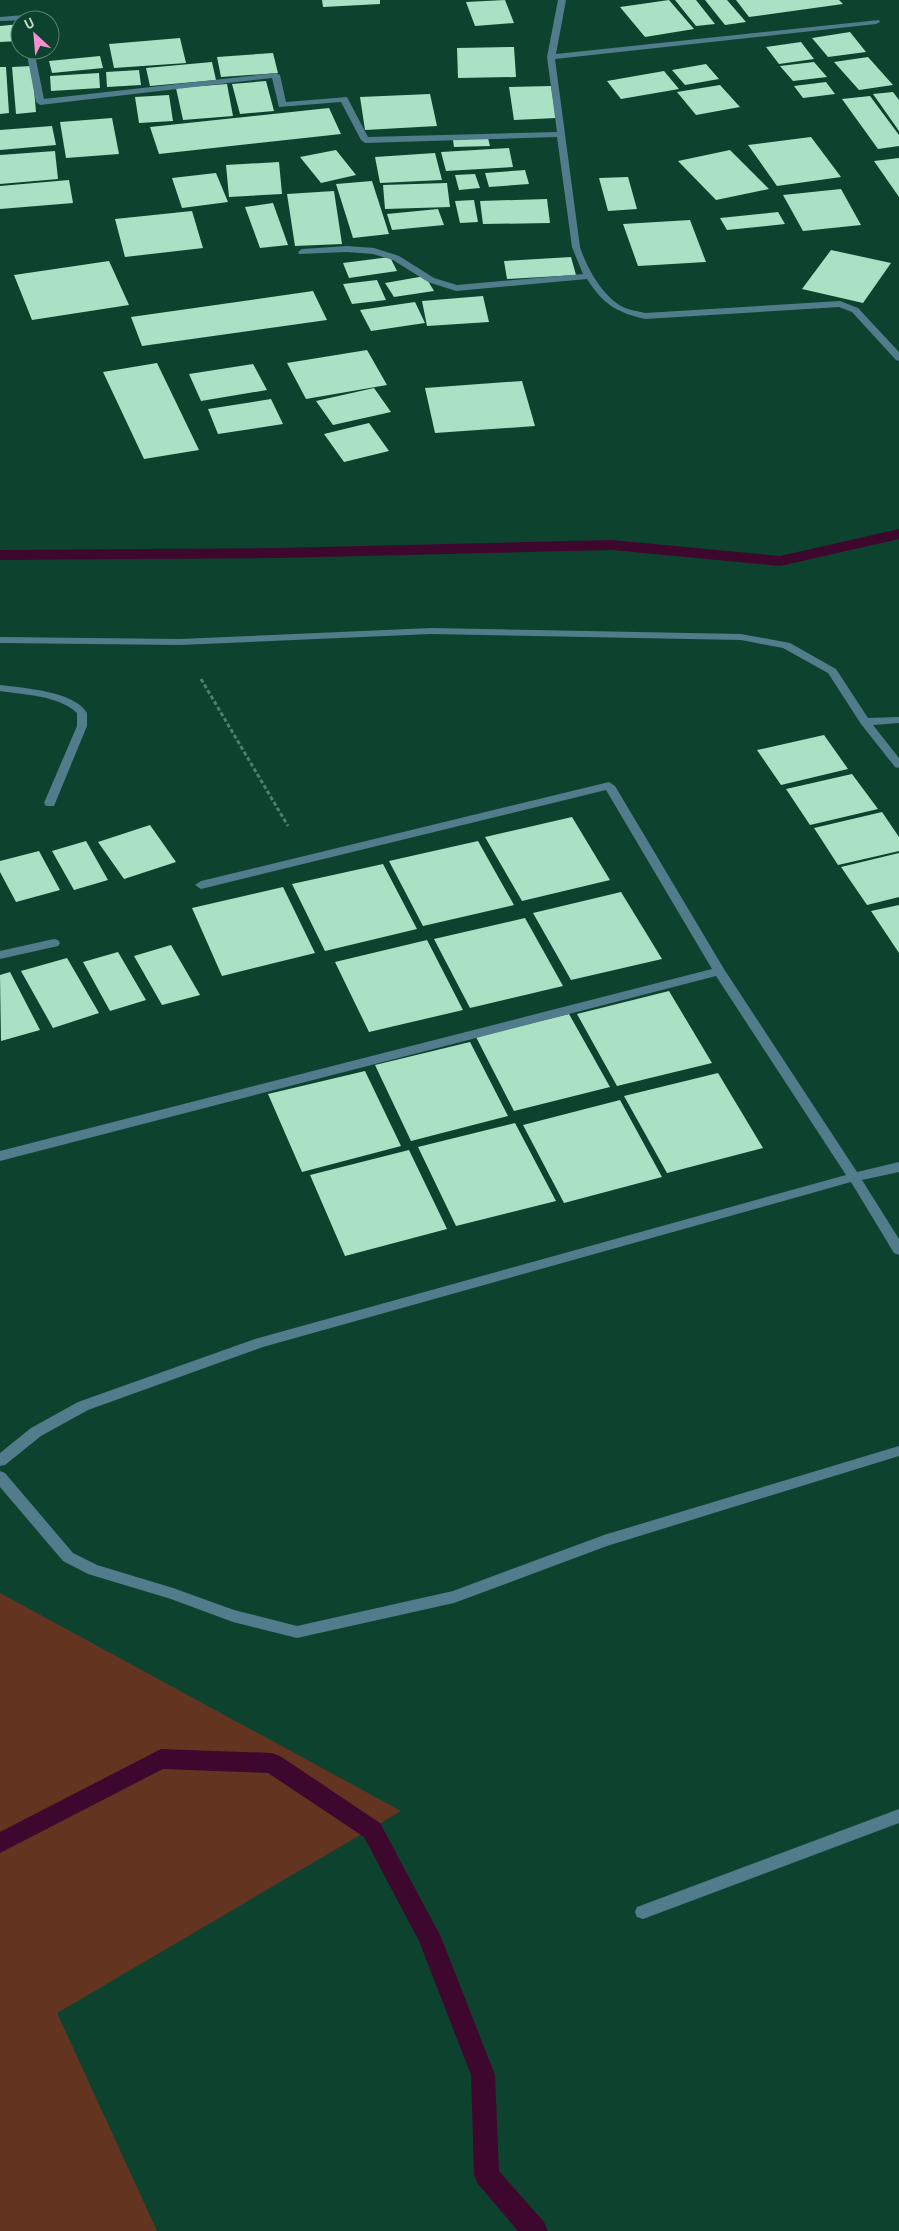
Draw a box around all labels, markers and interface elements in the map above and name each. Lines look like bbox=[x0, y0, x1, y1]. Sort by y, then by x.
north arrow bbox=[10, 10, 60, 60]
text: U bbox=[21, 13, 37, 33]

